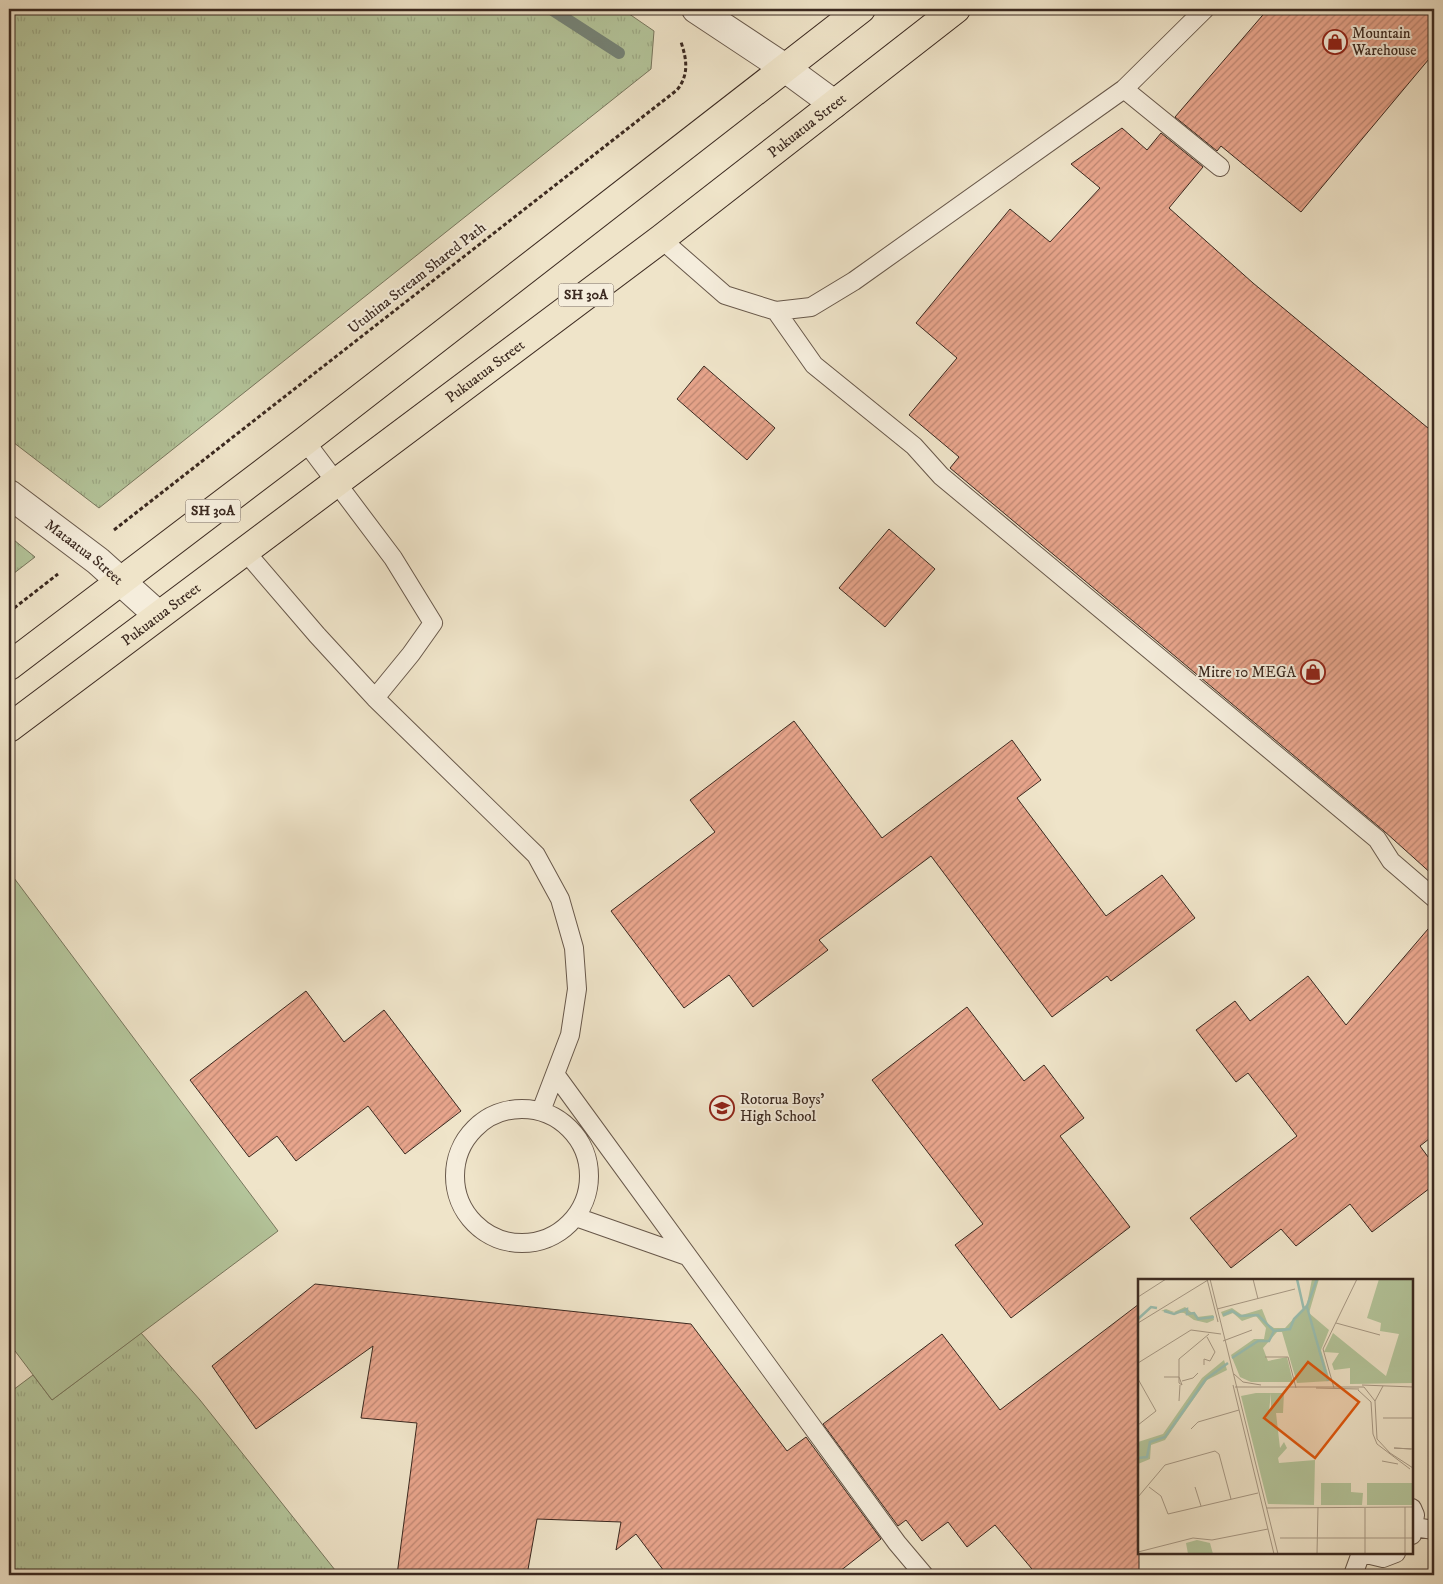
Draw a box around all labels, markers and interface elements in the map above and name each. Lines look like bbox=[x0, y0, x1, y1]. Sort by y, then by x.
place label: Mountain Warehouse bbox=[1351, 24, 1417, 60]
shop icon: Mountain Warehouse bbox=[1322, 29, 1348, 55]
street label: Pukuatua Street bbox=[764, 89, 850, 162]
street label: Utuhina Stream Shared Path bbox=[344, 218, 490, 338]
road number: SH 30A bbox=[558, 284, 614, 306]
street label: Pukuatua Street bbox=[442, 335, 529, 407]
road number: SH 30A bbox=[186, 500, 240, 522]
street label: Mataatua Street bbox=[41, 515, 128, 589]
street label: Pukuatua Street bbox=[118, 578, 205, 650]
shop icon: Mitre 10 MEGA bbox=[1300, 659, 1326, 685]
place label: Mitre 10 MEGA bbox=[1198, 663, 1296, 682]
place label: Rotorua Boys' High School bbox=[740, 1090, 825, 1126]
school or university icon: Rotorua Boys' High School bbox=[709, 1095, 735, 1121]
inset map bbox=[1138, 1279, 1413, 1554]

